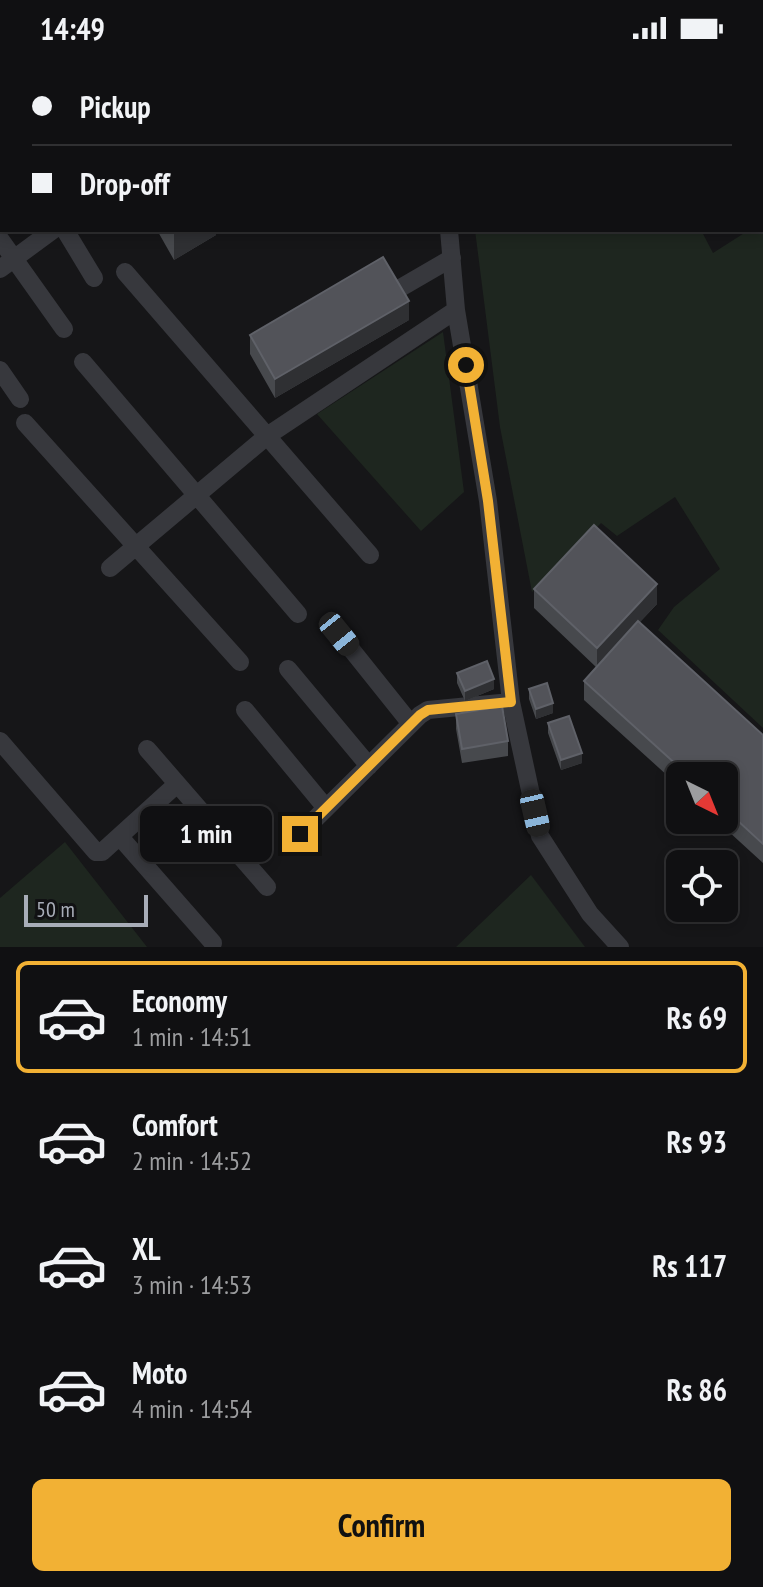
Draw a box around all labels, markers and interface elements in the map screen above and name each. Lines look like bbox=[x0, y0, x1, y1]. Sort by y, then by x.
text: 14:49 bbox=[40, 9, 105, 48]
text: Pickup bbox=[80, 87, 151, 126]
text: Drop-off bbox=[80, 164, 170, 203]
route start bbox=[448, 347, 484, 383]
car bbox=[315, 608, 363, 660]
north arrow bbox=[666, 762, 738, 834]
map controls bbox=[666, 762, 738, 922]
car bbox=[518, 787, 552, 839]
callout: 1 min bbox=[140, 806, 272, 862]
route end bbox=[282, 816, 318, 852]
text: 1 min bbox=[180, 817, 232, 850]
button: locate bbox=[666, 850, 738, 922]
scale bar bbox=[24, 891, 148, 927]
text: 50 m bbox=[36, 895, 75, 923]
icon: car bbox=[36, 981, 108, 1053]
text: Economy bbox=[132, 981, 227, 1020]
text: Rs 69 bbox=[667, 998, 727, 1037]
text: 1 min · 14:51 bbox=[132, 1020, 252, 1053]
icon: car bbox=[36, 1105, 108, 1177]
text: Comfort bbox=[132, 1105, 218, 1144]
text: Rs 93 bbox=[667, 1122, 727, 1161]
text: 2 min · 14:52 bbox=[132, 1144, 252, 1177]
icon: car bbox=[36, 1229, 108, 1301]
text: XL bbox=[132, 1229, 161, 1268]
text: Rs 117 bbox=[652, 1246, 727, 1285]
text: 3 min · 14:53 bbox=[132, 1268, 252, 1301]
icon: car bbox=[36, 1353, 108, 1425]
text: Moto bbox=[132, 1353, 187, 1392]
text: Rs 86 bbox=[667, 1370, 727, 1409]
text: 4 min · 14:54 bbox=[132, 1392, 252, 1425]
button: Confirm bbox=[32, 1479, 731, 1571]

